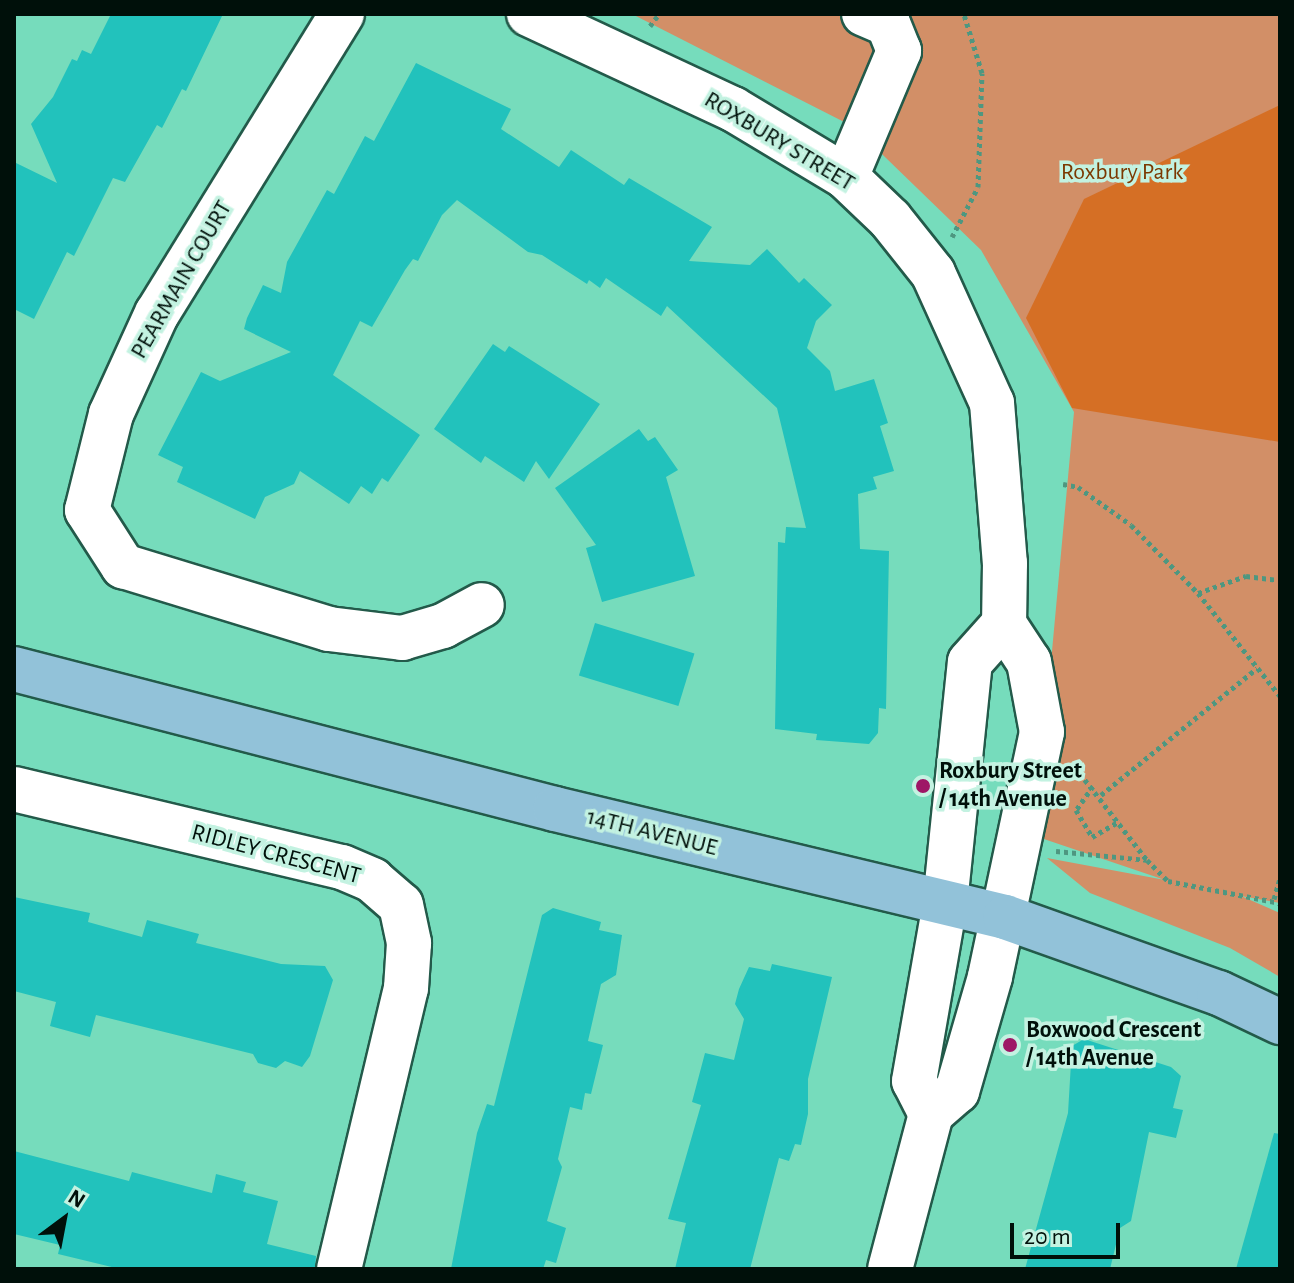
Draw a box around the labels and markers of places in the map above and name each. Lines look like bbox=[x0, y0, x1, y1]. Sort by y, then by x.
place label: Roxbury Street / 14th Avenue bbox=[939, 758, 1082, 814]
marker: Roxbury Street / 14th Avenue bbox=[914, 777, 932, 795]
place label: Boxwood Crescent / 14th Avenue bbox=[1026, 1017, 1201, 1073]
marker: Boxwood Crescent / 14th Avenue bbox=[1001, 1036, 1019, 1054]

